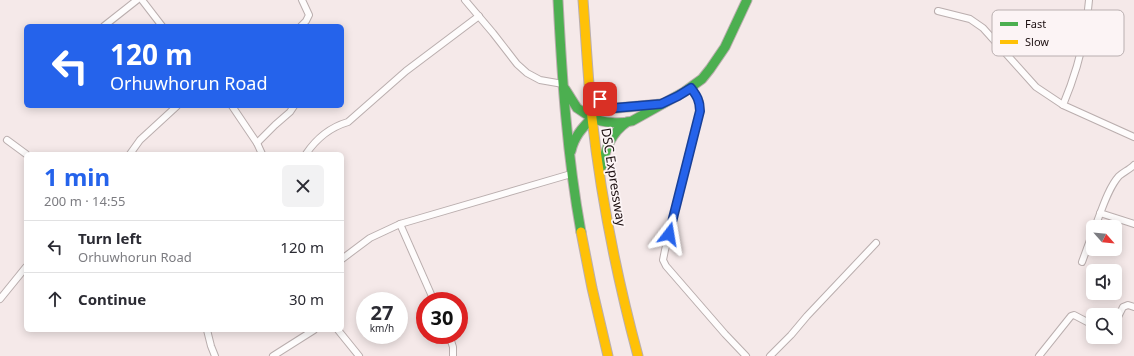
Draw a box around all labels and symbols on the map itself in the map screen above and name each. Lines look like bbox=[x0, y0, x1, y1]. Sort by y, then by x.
legend bbox=[992, 10, 1124, 56]
text: Fast bbox=[1025, 16, 1046, 31]
text: Slow bbox=[1025, 34, 1049, 49]
pin bbox=[583, 82, 617, 116]
street label: DSC Expressway bbox=[597, 127, 631, 228]
position arrow bbox=[648, 213, 690, 255]
north arrow bbox=[1086, 220, 1122, 256]
speed limit sign: 30 bbox=[416, 292, 468, 344]

